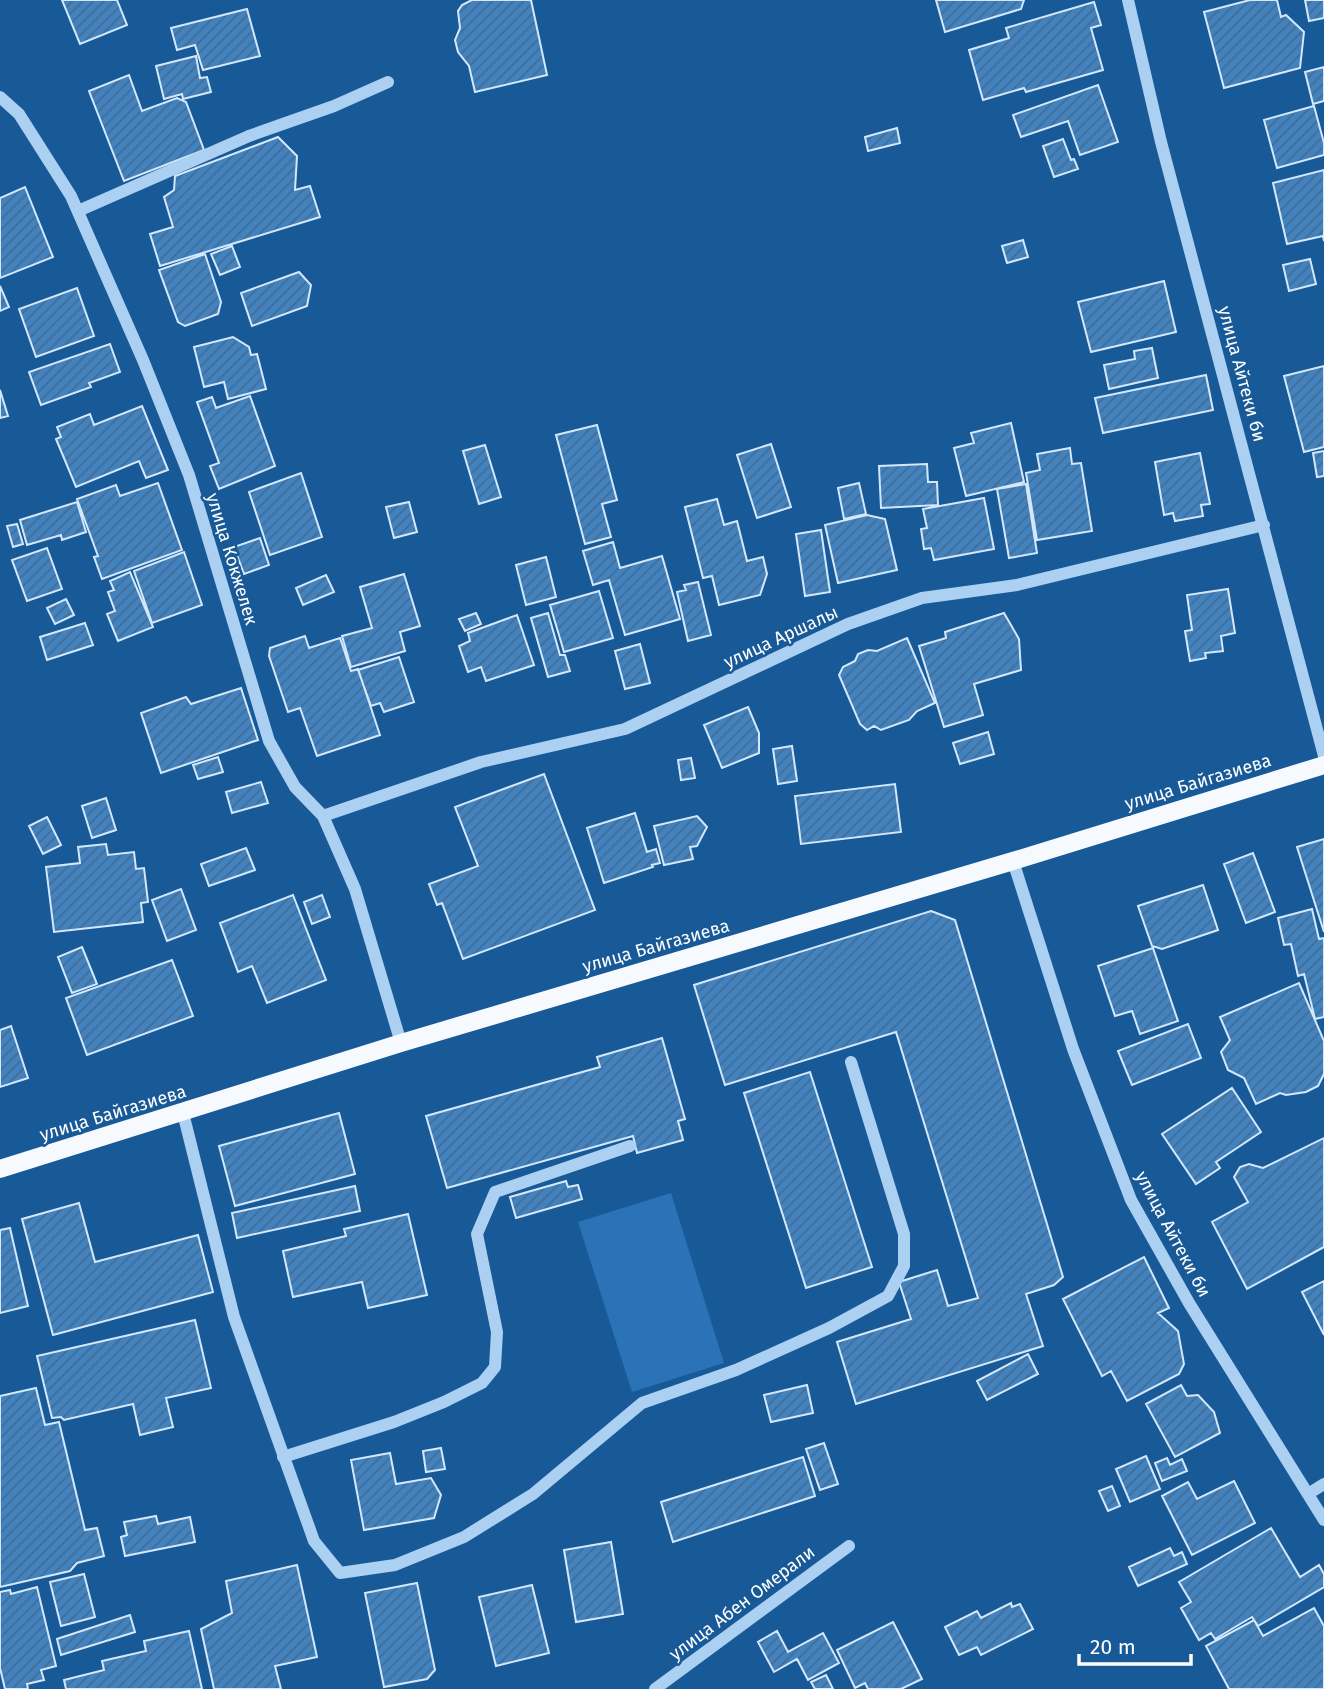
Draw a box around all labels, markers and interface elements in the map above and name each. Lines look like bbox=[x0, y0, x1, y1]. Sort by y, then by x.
street label: улица Айтеки би bbox=[1213, 304, 1271, 444]
street label: улица Кокжелек bbox=[201, 490, 263, 628]
street label: улица Аршалы bbox=[720, 601, 842, 673]
street label: улица Байгазиева bbox=[1122, 749, 1274, 815]
street label: улица Байгазиева bbox=[580, 914, 732, 978]
street label: улица Байгазиева bbox=[37, 1080, 189, 1146]
street label: улица Айтеки би bbox=[1131, 1167, 1215, 1301]
street label: улица Абен Омерали bbox=[665, 1541, 819, 1665]
scale bar bbox=[1079, 1622, 1191, 1666]
text: 20 m bbox=[1090, 1634, 1136, 1660]

